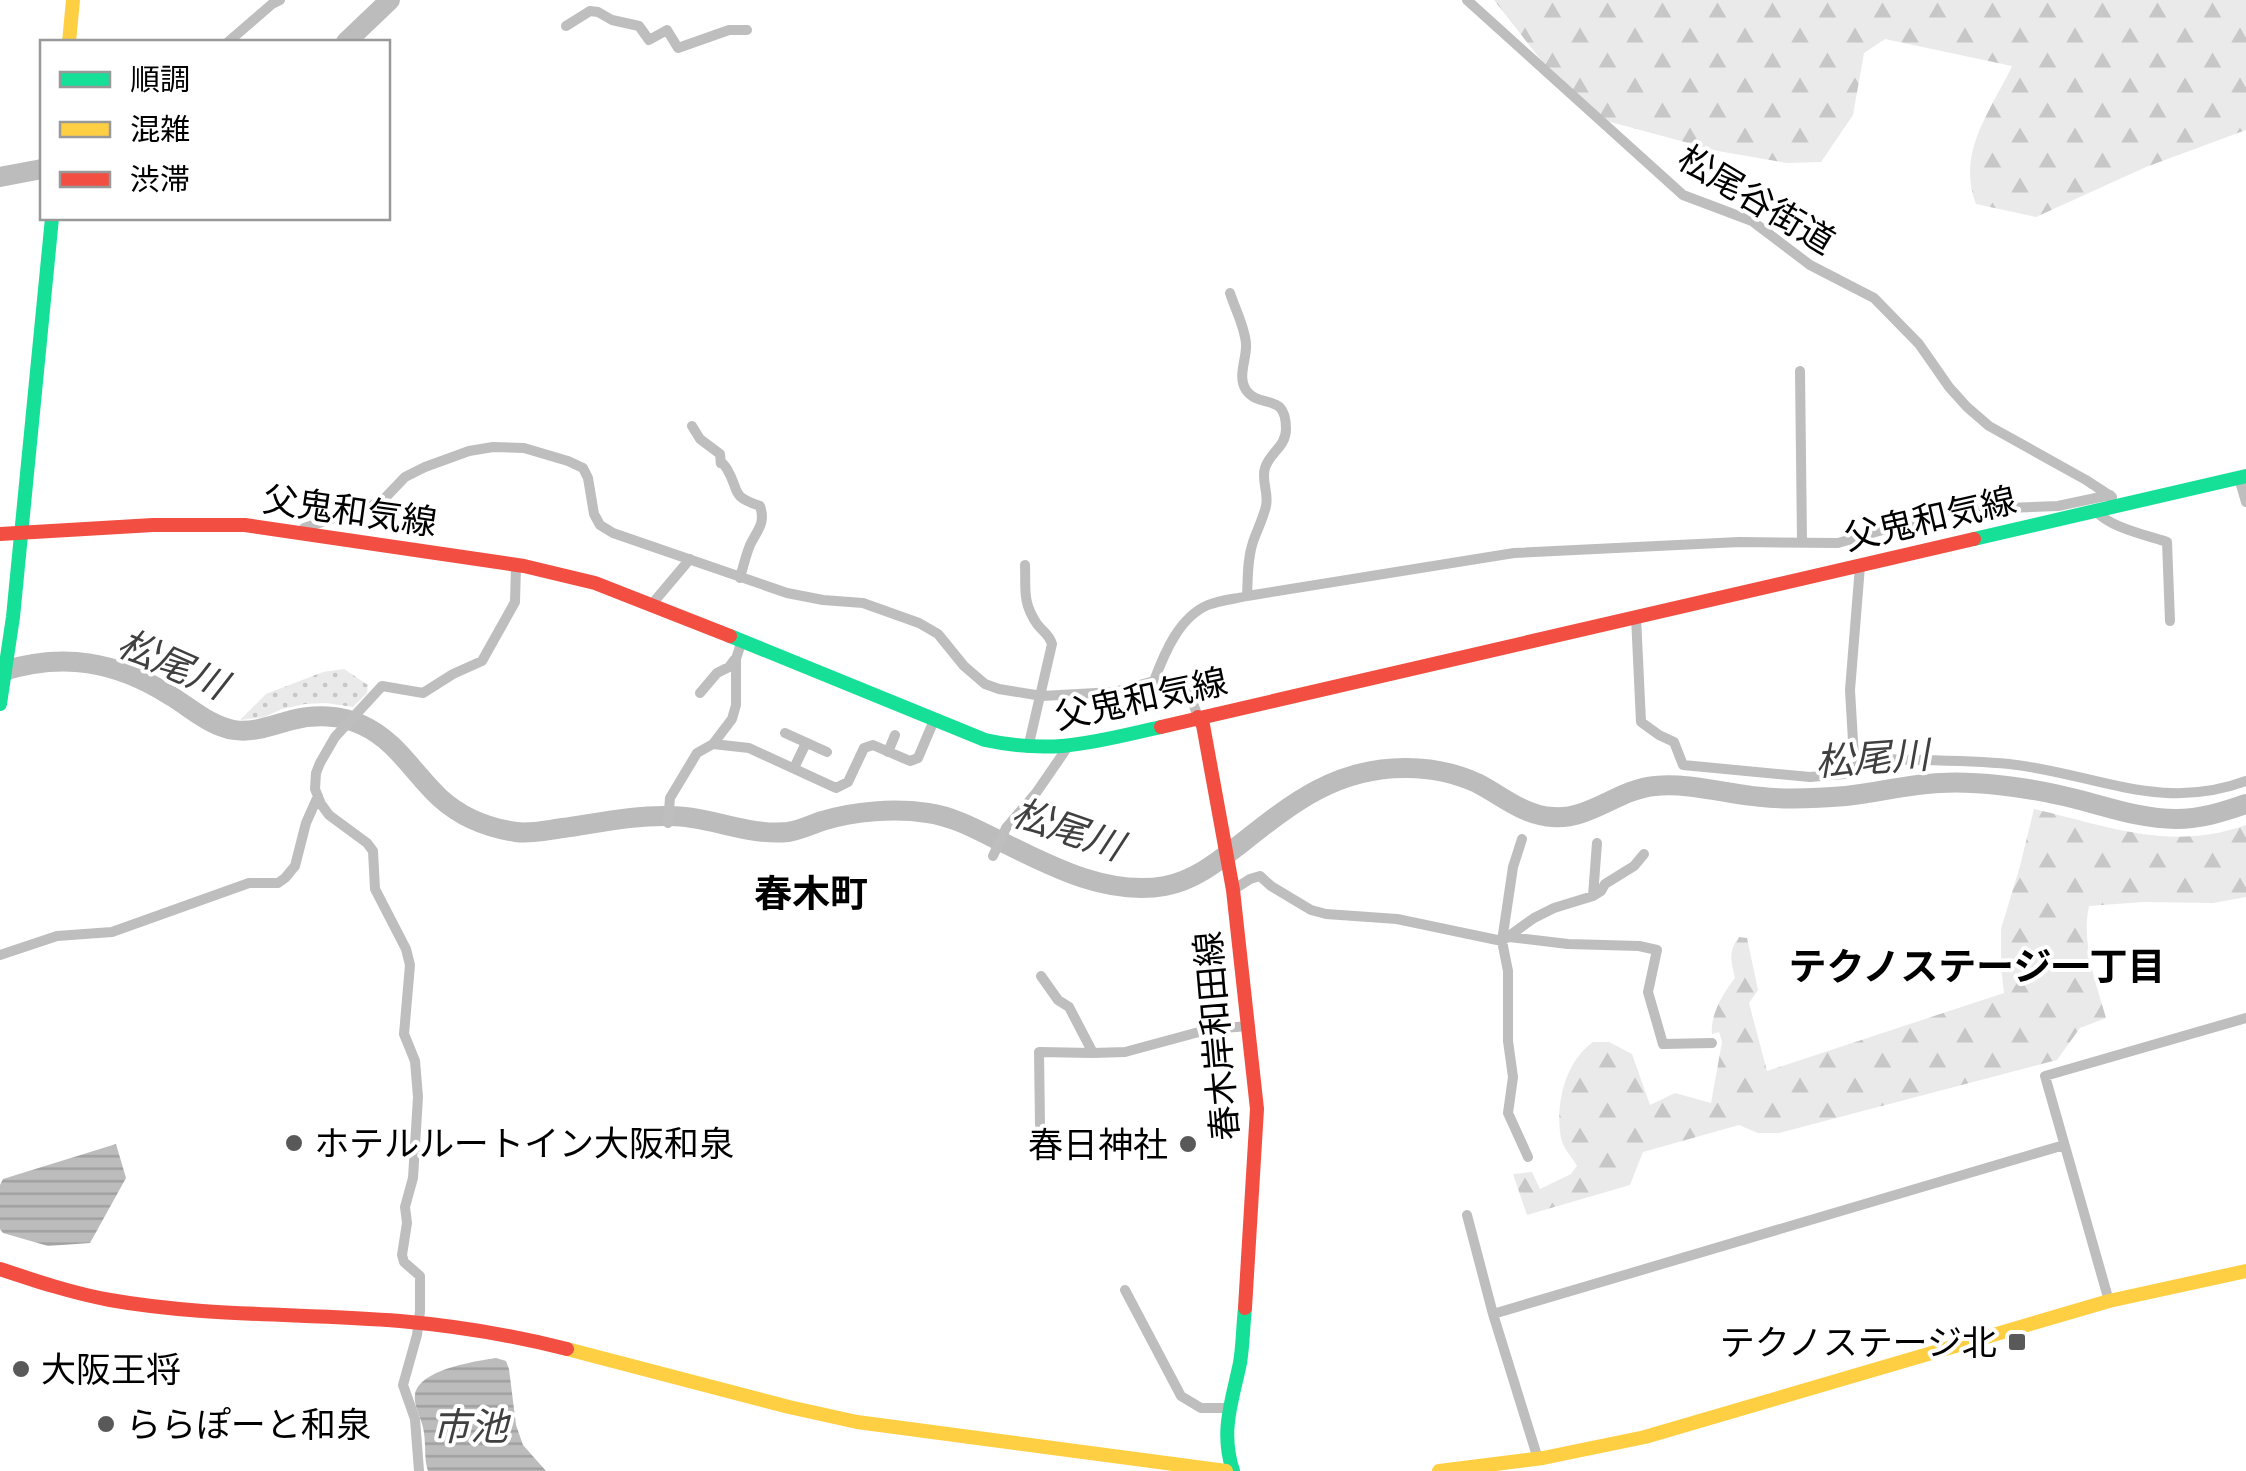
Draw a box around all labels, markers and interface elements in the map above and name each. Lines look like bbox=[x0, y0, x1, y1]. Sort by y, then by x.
legend bbox=[40, 40, 390, 220]
text: 順調 bbox=[130, 59, 190, 98]
text: 混雑 bbox=[130, 109, 190, 148]
street label: 松尾谷街道 bbox=[1670, 134, 1844, 264]
text: 渋滞 bbox=[130, 159, 190, 198]
street label: 父鬼和気線 bbox=[260, 475, 440, 545]
street label: 父鬼和気線 bbox=[1840, 476, 2020, 560]
water label: 松尾川 bbox=[111, 617, 239, 710]
street label: 父鬼和気線 bbox=[1051, 657, 1231, 739]
water label: 松尾川 bbox=[1813, 728, 1935, 785]
water label: 松尾川 bbox=[1006, 786, 1134, 871]
district label: 春木町 bbox=[754, 868, 868, 917]
street label: 春木岸和田線 bbox=[1184, 929, 1248, 1143]
district label: テクノステージ一丁目 bbox=[1789, 941, 2165, 990]
place label: ホテルルートイン大阪和泉 bbox=[314, 1120, 734, 1166]
place label: 春日神社 bbox=[1028, 1121, 1168, 1167]
marker: ホテルルートイン大阪和泉 bbox=[283, 1132, 305, 1154]
marker: 春日神社 bbox=[1177, 1133, 1199, 1155]
place label: テクノステージ北 bbox=[1720, 1319, 1997, 1365]
marker: テクノステージ北 bbox=[2006, 1331, 2028, 1353]
place label: 大阪王将 bbox=[41, 1346, 181, 1392]
marker: 大阪王将 bbox=[10, 1358, 32, 1380]
place label: ららぽーと和泉 bbox=[126, 1401, 371, 1447]
water label: 市池 bbox=[432, 1401, 512, 1450]
marker: ららぽーと和泉 bbox=[95, 1413, 117, 1435]

